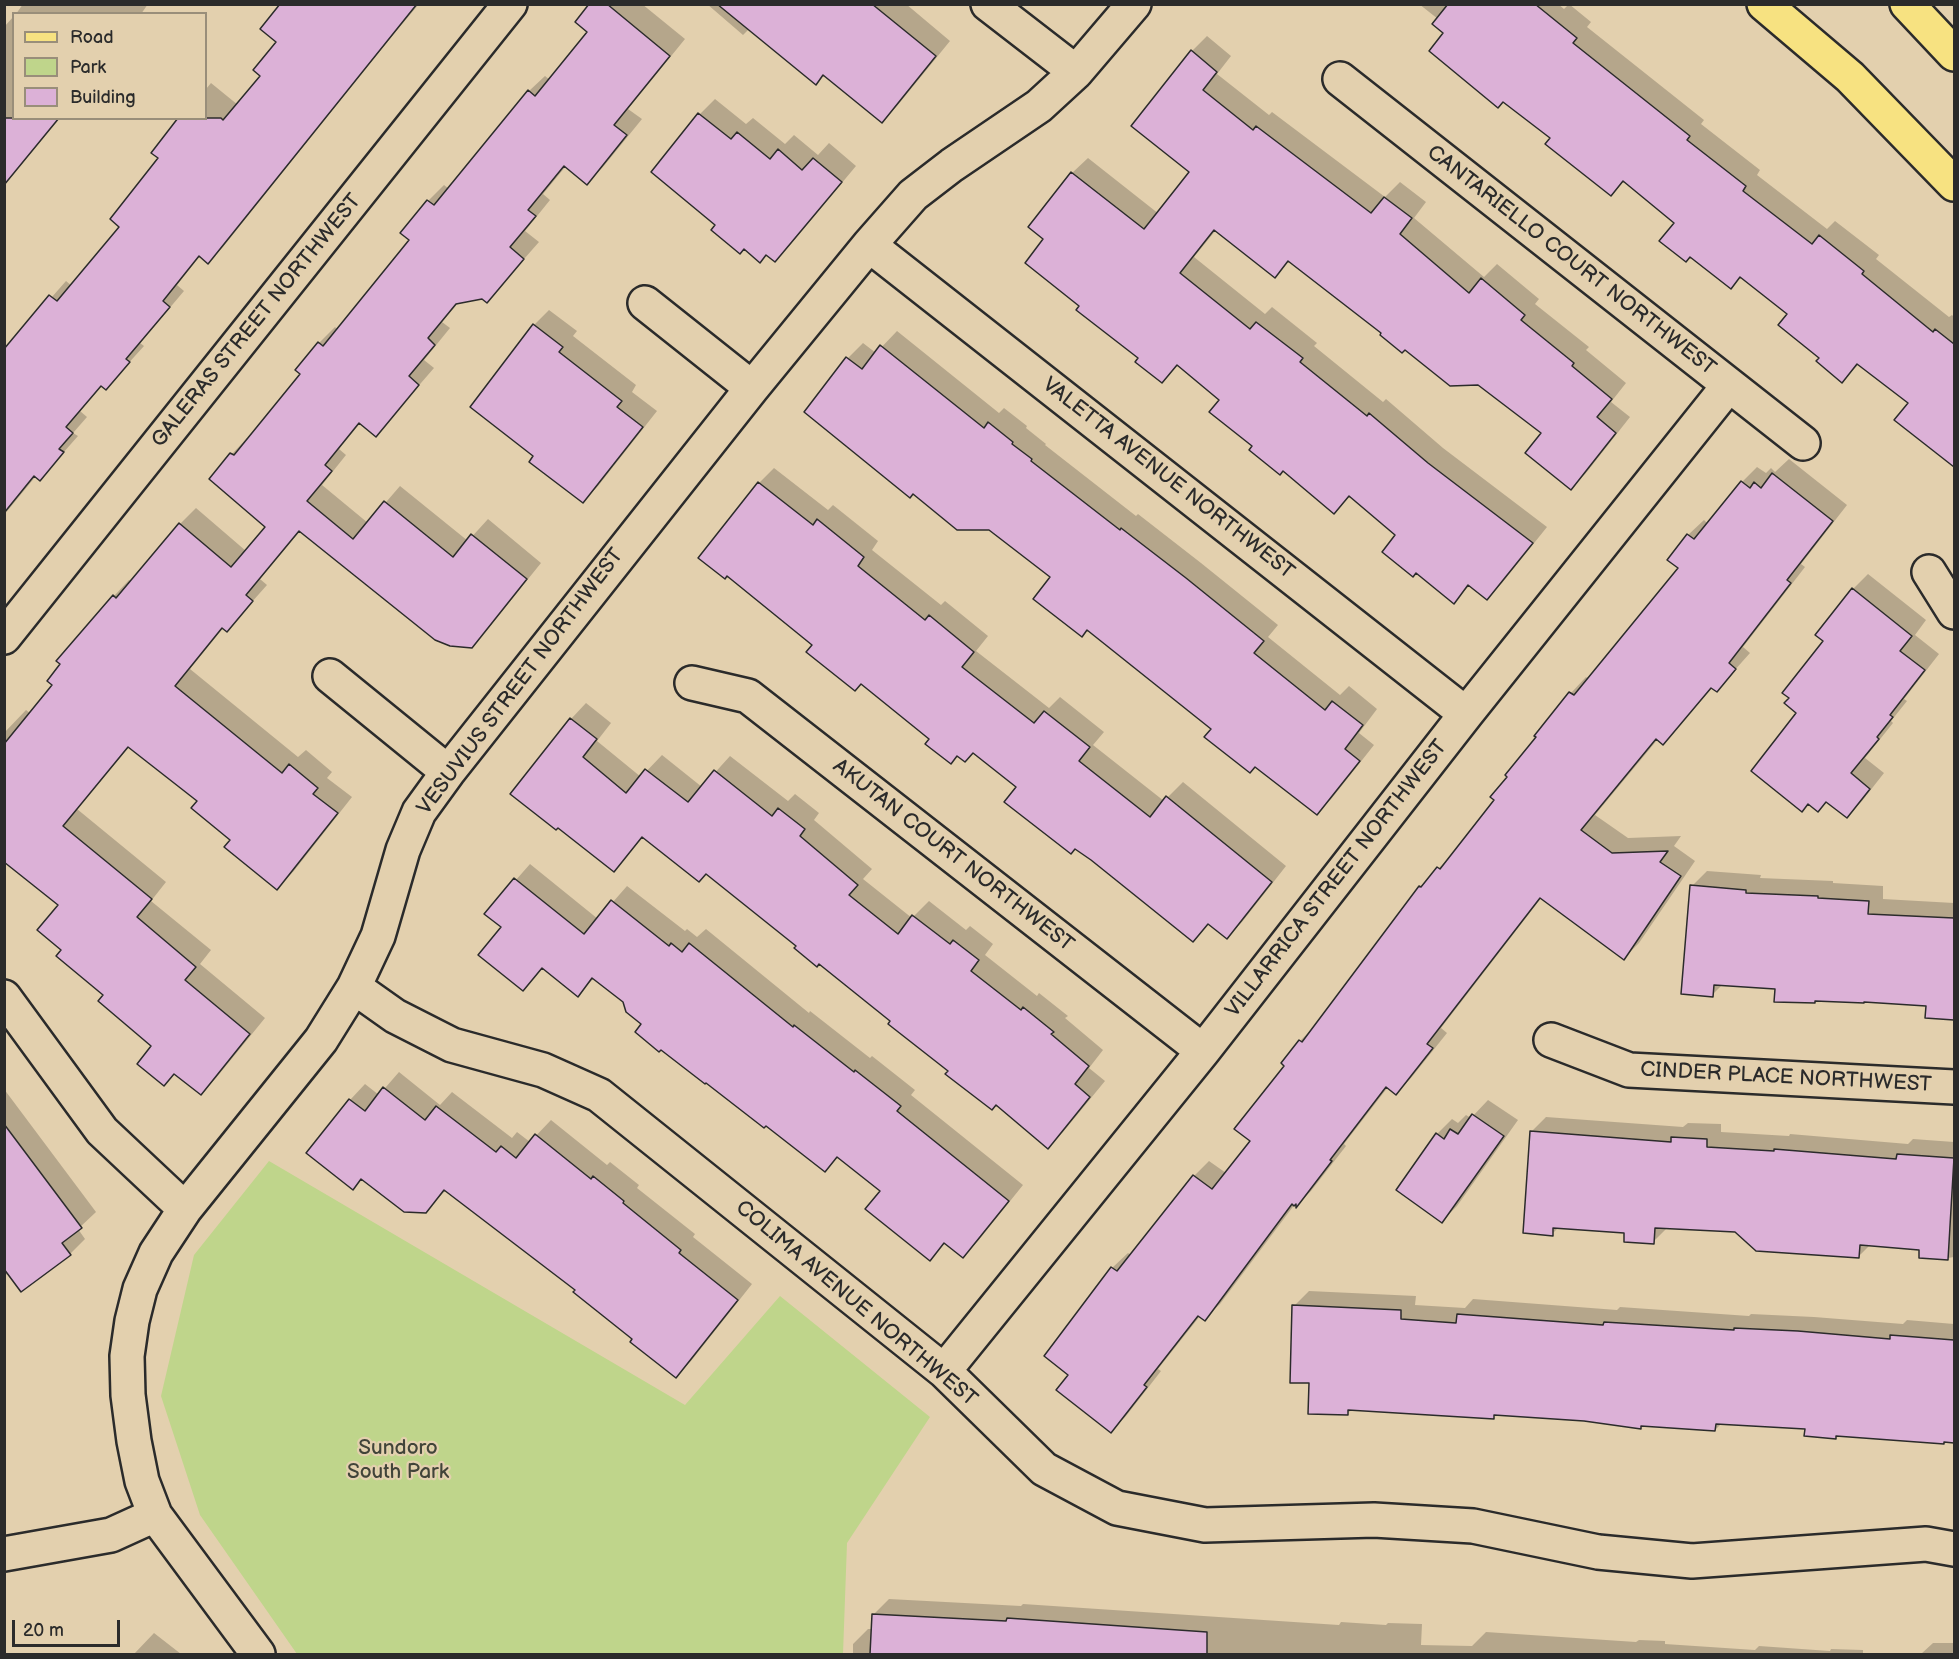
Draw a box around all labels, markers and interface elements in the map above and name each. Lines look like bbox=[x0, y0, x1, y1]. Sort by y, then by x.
legend bbox=[12, 12, 207, 120]
text: Road bbox=[70, 27, 114, 48]
text: Park bbox=[70, 57, 106, 78]
text: Building bbox=[70, 87, 136, 108]
street label: CANTARIELLO COURT NORTHWEST bbox=[1422, 140, 1720, 382]
street label: GALERAS STREET NORTHWEST bbox=[147, 189, 367, 453]
street label: VALETTA AVENUE NORTHWEST bbox=[1037, 373, 1299, 585]
street label: VESUVIUS STREET NORTHWEST bbox=[413, 544, 629, 820]
street label: VILLARRICA STREET NORTHWEST bbox=[1221, 735, 1453, 1023]
street label: AKUTAN COURT NORTHWEST bbox=[827, 754, 1079, 958]
street label: CINDER PLACE NORTHWEST bbox=[1640, 1058, 1932, 1098]
street label: COLIMA AVENUE NORTHWEST bbox=[730, 1196, 982, 1412]
park label: Sundoro South Park bbox=[347, 1436, 449, 1486]
scale bar bbox=[15, 1608, 123, 1646]
text: 20 m bbox=[23, 1620, 64, 1641]

